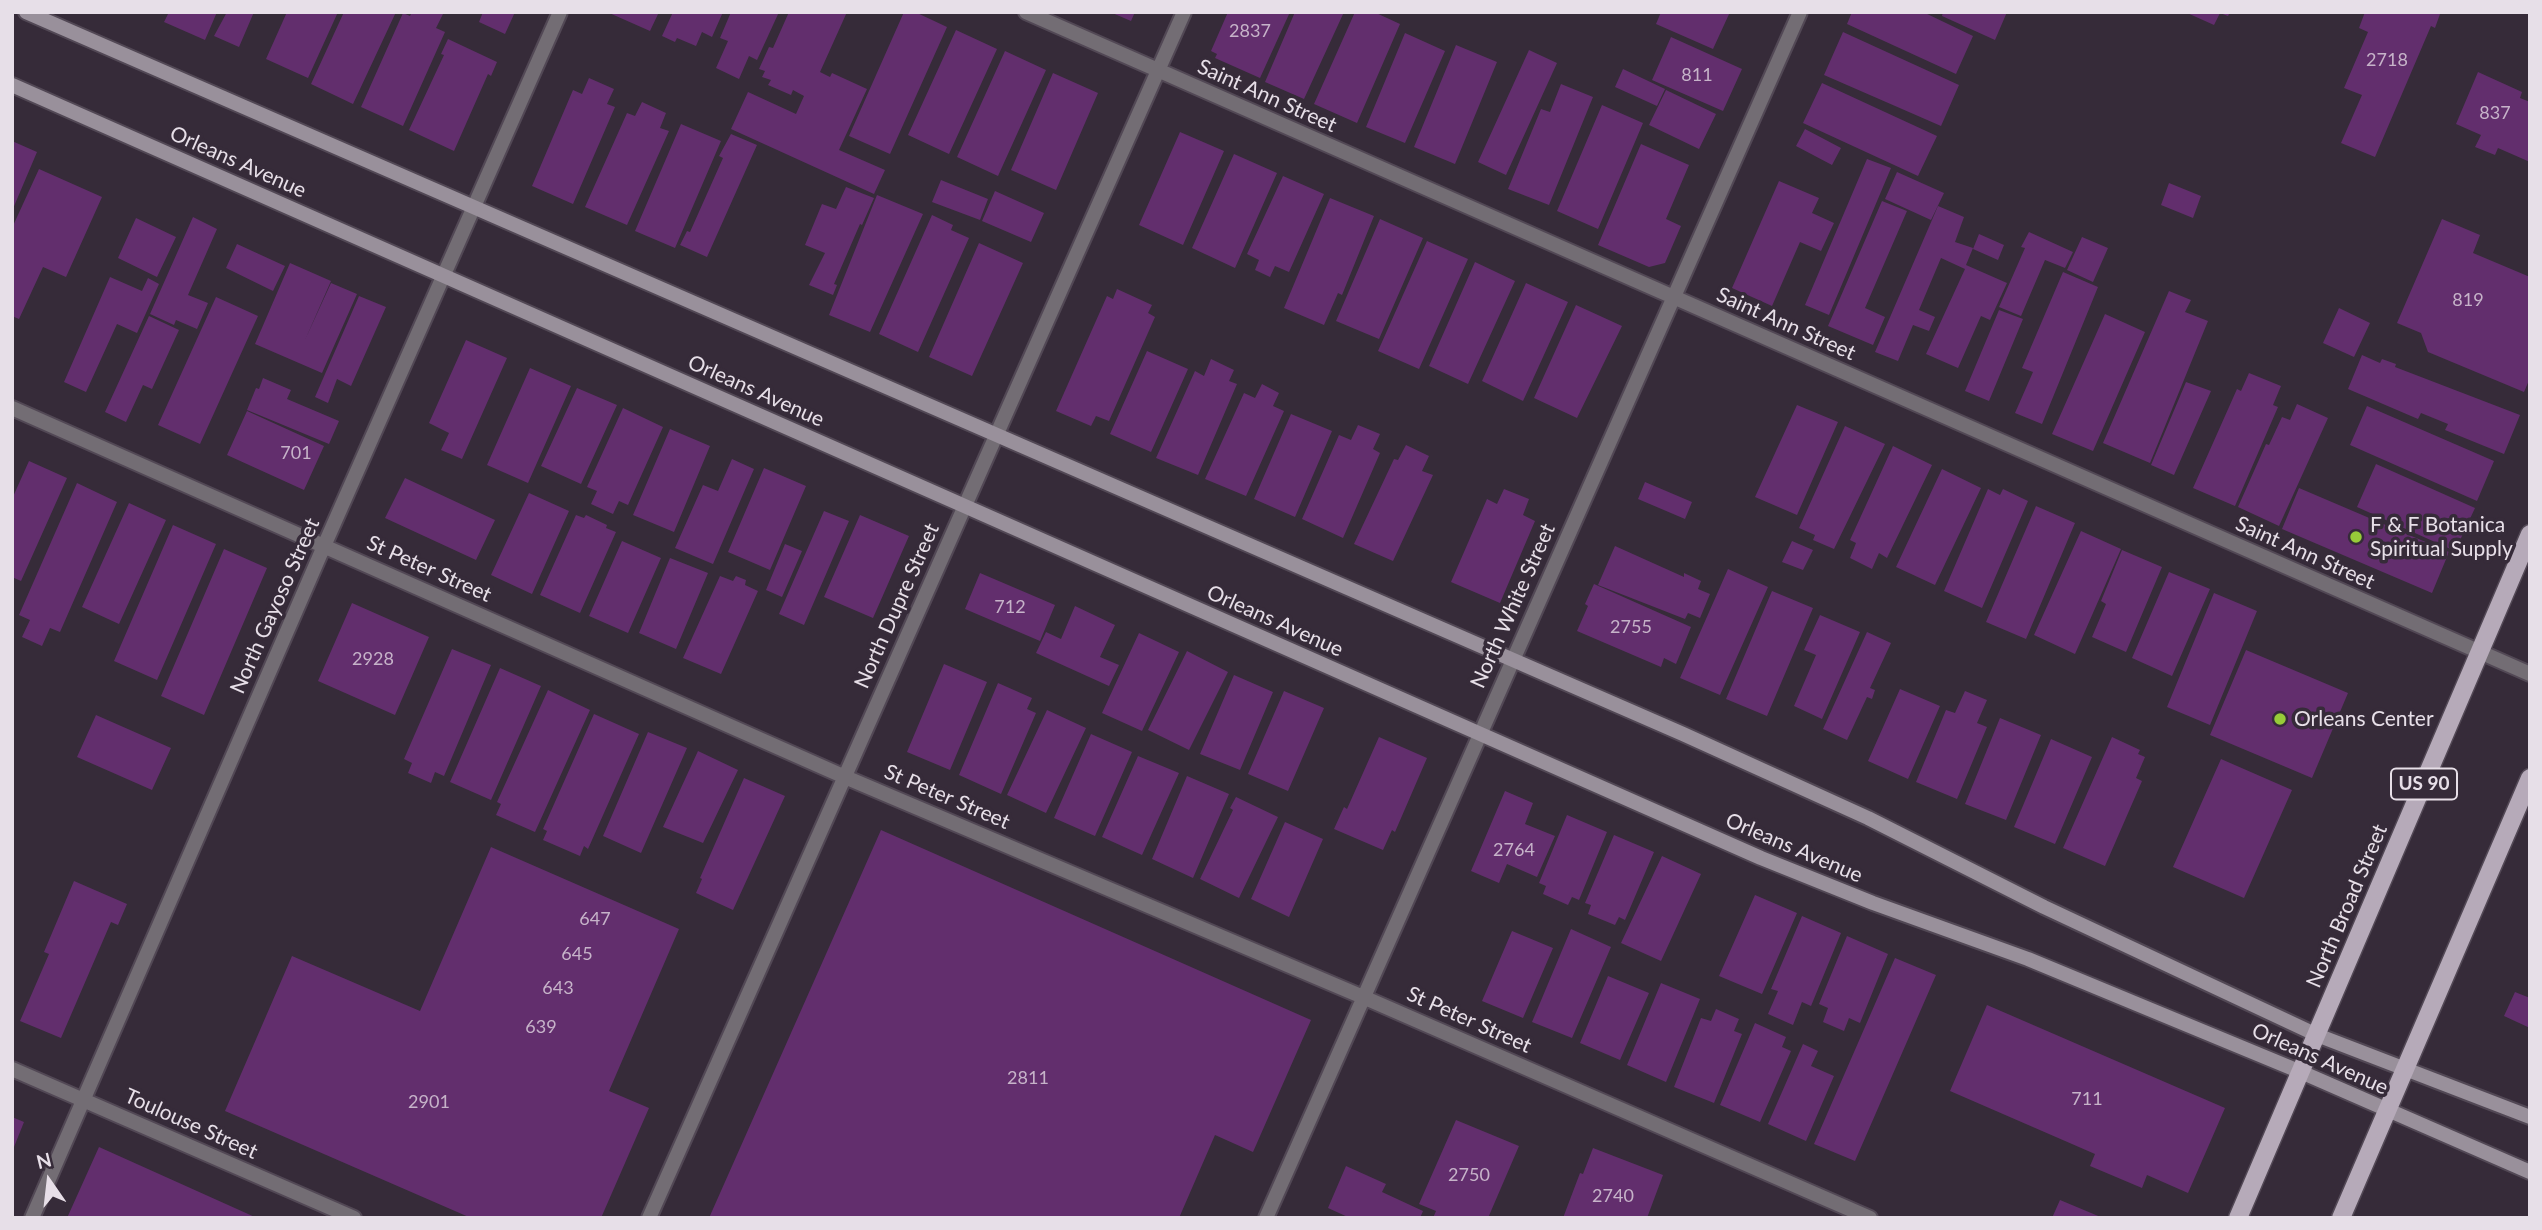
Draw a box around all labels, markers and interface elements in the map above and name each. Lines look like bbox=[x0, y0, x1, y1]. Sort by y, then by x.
house number: 2837 bbox=[1229, 20, 1271, 42]
house number: 2718 bbox=[2366, 49, 2408, 71]
street label: Saint Ann Street bbox=[1194, 54, 1340, 138]
house number: 811 bbox=[1681, 64, 1713, 86]
house number: 837 bbox=[2479, 102, 2511, 124]
street label: Orleans Avenue bbox=[166, 121, 310, 203]
street label: Saint Ann Street bbox=[1713, 282, 1859, 366]
house number: 819 bbox=[2452, 289, 2484, 311]
street label: Orleans Avenue bbox=[684, 350, 828, 432]
house number: 701 bbox=[280, 442, 312, 464]
street label: Saint Ann Street bbox=[2232, 511, 2378, 595]
place label: F & F Botanica Spiritual Supply bbox=[2370, 512, 2513, 562]
street label: North Gayoso Street bbox=[225, 514, 325, 698]
street label: North Dupre Street bbox=[849, 520, 945, 692]
street label: North White Street bbox=[1465, 520, 1561, 692]
marker: F & F Botanica Spiritual Supply bbox=[2348, 529, 2364, 545]
street label: St Peter Street bbox=[363, 530, 495, 608]
street label: Orleans Avenue bbox=[1203, 580, 1347, 662]
house number: 712 bbox=[994, 596, 1026, 618]
house number: 2755 bbox=[1610, 616, 1652, 638]
house number: 2928 bbox=[352, 648, 394, 670]
place label: Orleans Center bbox=[2294, 706, 2434, 732]
marker: Orleans Center bbox=[2272, 711, 2288, 727]
street label: St Peter Street bbox=[881, 759, 1013, 835]
road number: US 90 bbox=[2391, 768, 2457, 800]
street label: Orleans Avenue bbox=[1722, 808, 1866, 888]
street label: North Broad Street bbox=[2301, 820, 2393, 992]
house number: 2764 bbox=[1493, 839, 1535, 861]
house number: 647 bbox=[579, 908, 611, 930]
house number: 645 bbox=[561, 943, 593, 965]
house number: 643 bbox=[542, 977, 574, 999]
street label: St Peter Street bbox=[1403, 981, 1535, 1059]
house number: 639 bbox=[525, 1016, 557, 1038]
street label: Orleans Avenue bbox=[2248, 1018, 2392, 1100]
house number: 2811 bbox=[1007, 1067, 1049, 1089]
street label: Toulouse Street bbox=[121, 1083, 261, 1165]
house number: 711 bbox=[2071, 1088, 2103, 1110]
house number: 2901 bbox=[408, 1091, 450, 1113]
north arrow bbox=[14, 1146, 84, 1216]
text: N bbox=[34, 1147, 54, 1173]
house number: 2750 bbox=[1448, 1164, 1490, 1186]
house number: 2740 bbox=[1592, 1185, 1634, 1207]

